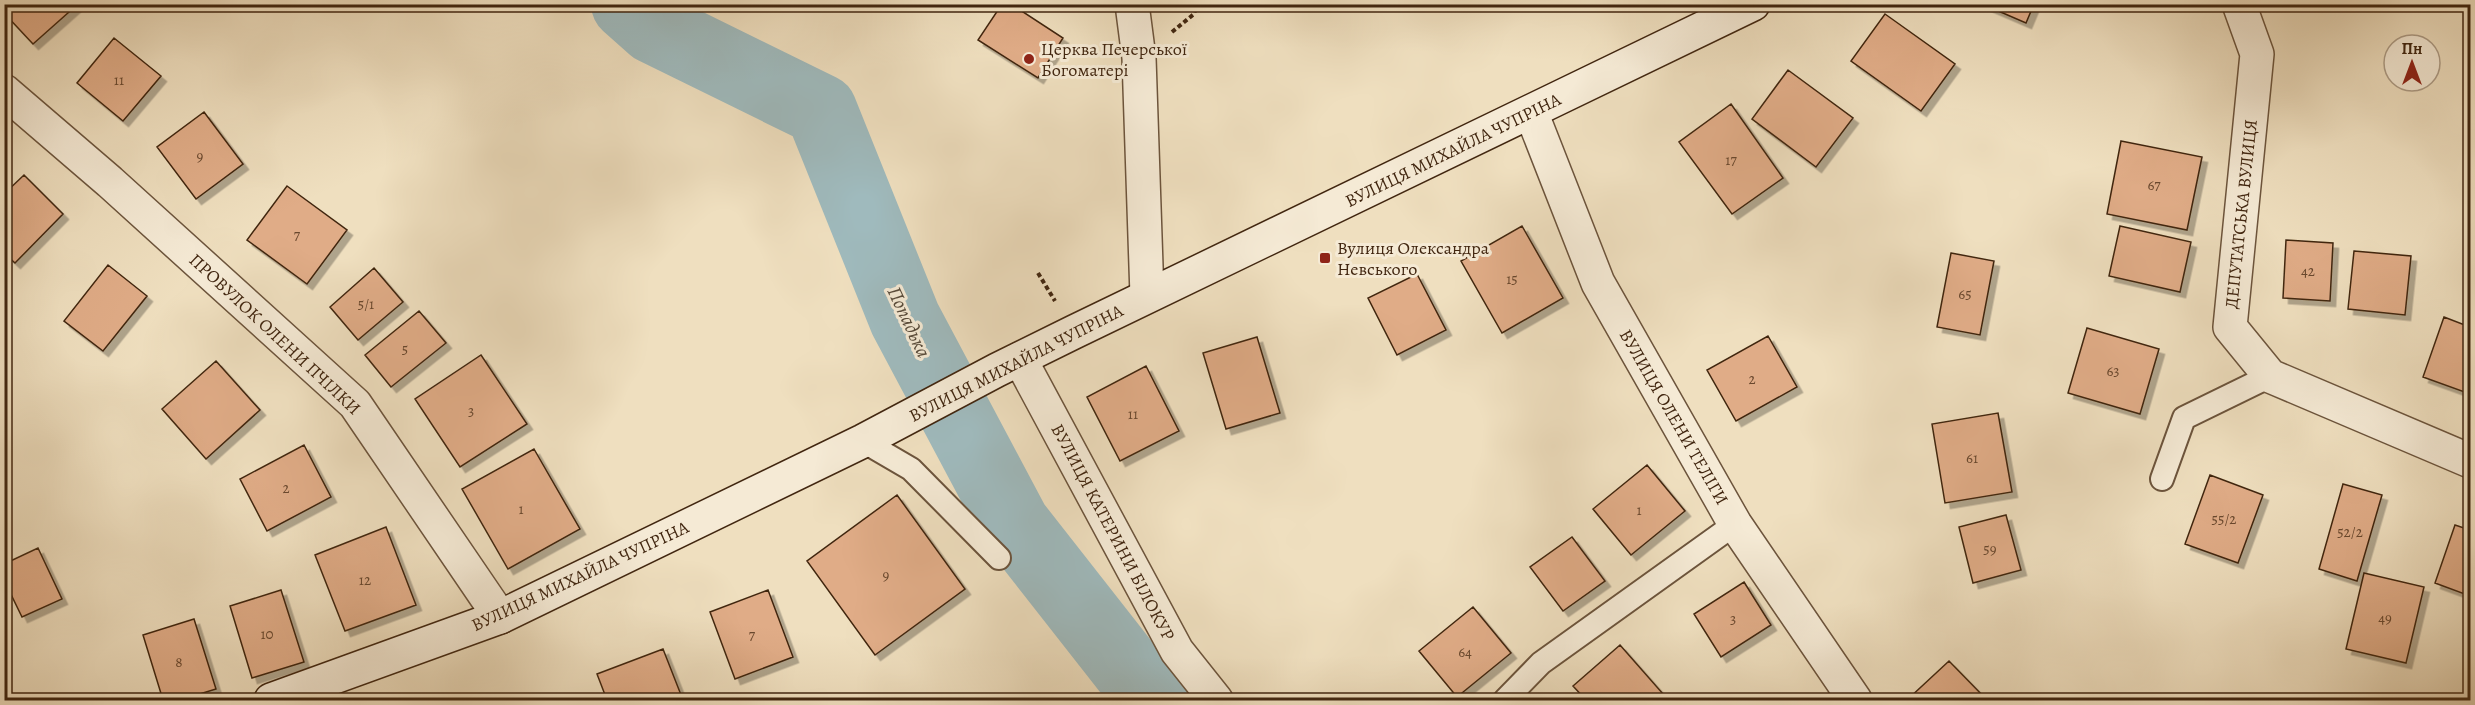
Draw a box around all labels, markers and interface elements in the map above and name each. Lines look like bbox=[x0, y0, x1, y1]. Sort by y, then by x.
north arrow bbox=[2382, 33, 2442, 93]
place label: Церква Печерської Богоматері bbox=[1041, 37, 1187, 82]
text: Пн bbox=[2402, 38, 2422, 60]
marker: Церква Печерської Богоматері bbox=[1022, 52, 1036, 66]
house number: 11 bbox=[114, 70, 124, 90]
street label: ВУЛИЦЯ МИХАЙЛА ЧУПРІНА bbox=[1341, 87, 1565, 213]
street label: ДЕПУТАТСЬКА ВУЛИЦЯ bbox=[2219, 118, 2263, 310]
house number: 9 bbox=[197, 146, 204, 166]
house number: 17 bbox=[1725, 150, 1737, 170]
house number: 67 bbox=[2147, 175, 2161, 195]
house number: 7 bbox=[294, 225, 301, 245]
place label: Вулиця Олександра Невського bbox=[1337, 236, 1490, 281]
street label: ПРОВУЛОК ОЛЕНИ ПЧІЛКИ bbox=[184, 248, 366, 420]
marker: Вулиця Олександра Невського bbox=[1318, 251, 1332, 265]
house number: 42 bbox=[2301, 261, 2315, 281]
house number: 15 bbox=[1506, 269, 1518, 289]
water label: Попадька bbox=[881, 282, 937, 362]
house number: 65 bbox=[1958, 284, 1972, 304]
house number: 5/1 bbox=[358, 294, 374, 314]
street label: ВУЛИЦЯ МИХАЙЛА ЧУПРІНА bbox=[905, 298, 1128, 428]
street label: ВУЛИЦЯ ОЛЕНИ ТЕЛІГИ bbox=[1614, 325, 1734, 509]
house number: 5 bbox=[402, 339, 408, 359]
house number: 63 bbox=[2106, 361, 2120, 381]
house number: 2 bbox=[1748, 369, 1756, 389]
house number: 3 bbox=[468, 401, 474, 421]
house number: 11 bbox=[1128, 404, 1138, 424]
street label: ВУЛИЦЯ КАТЕРИНИ БІЛОКУР bbox=[1046, 419, 1180, 645]
house number: 61 bbox=[1966, 448, 1978, 468]
house number: 2 bbox=[282, 478, 290, 498]
house number: 1 bbox=[518, 499, 524, 519]
house number: 1 bbox=[1636, 500, 1642, 520]
house number: 55/2 bbox=[2212, 509, 2236, 529]
street label: ВУЛИЦЯ МИХАЙЛА ЧУПРІНА bbox=[467, 515, 693, 637]
house number: 52/2 bbox=[2337, 522, 2363, 542]
house number: 59 bbox=[1983, 539, 1997, 559]
house number: 9 bbox=[883, 565, 890, 585]
house number: 12 bbox=[359, 570, 371, 590]
house number: 49 bbox=[2378, 608, 2392, 628]
house number: 3 bbox=[1730, 609, 1736, 629]
house number: 10 bbox=[260, 624, 274, 644]
house number: 7 bbox=[749, 625, 756, 645]
house number: 64 bbox=[1458, 642, 1472, 662]
house number: 8 bbox=[175, 652, 183, 672]

